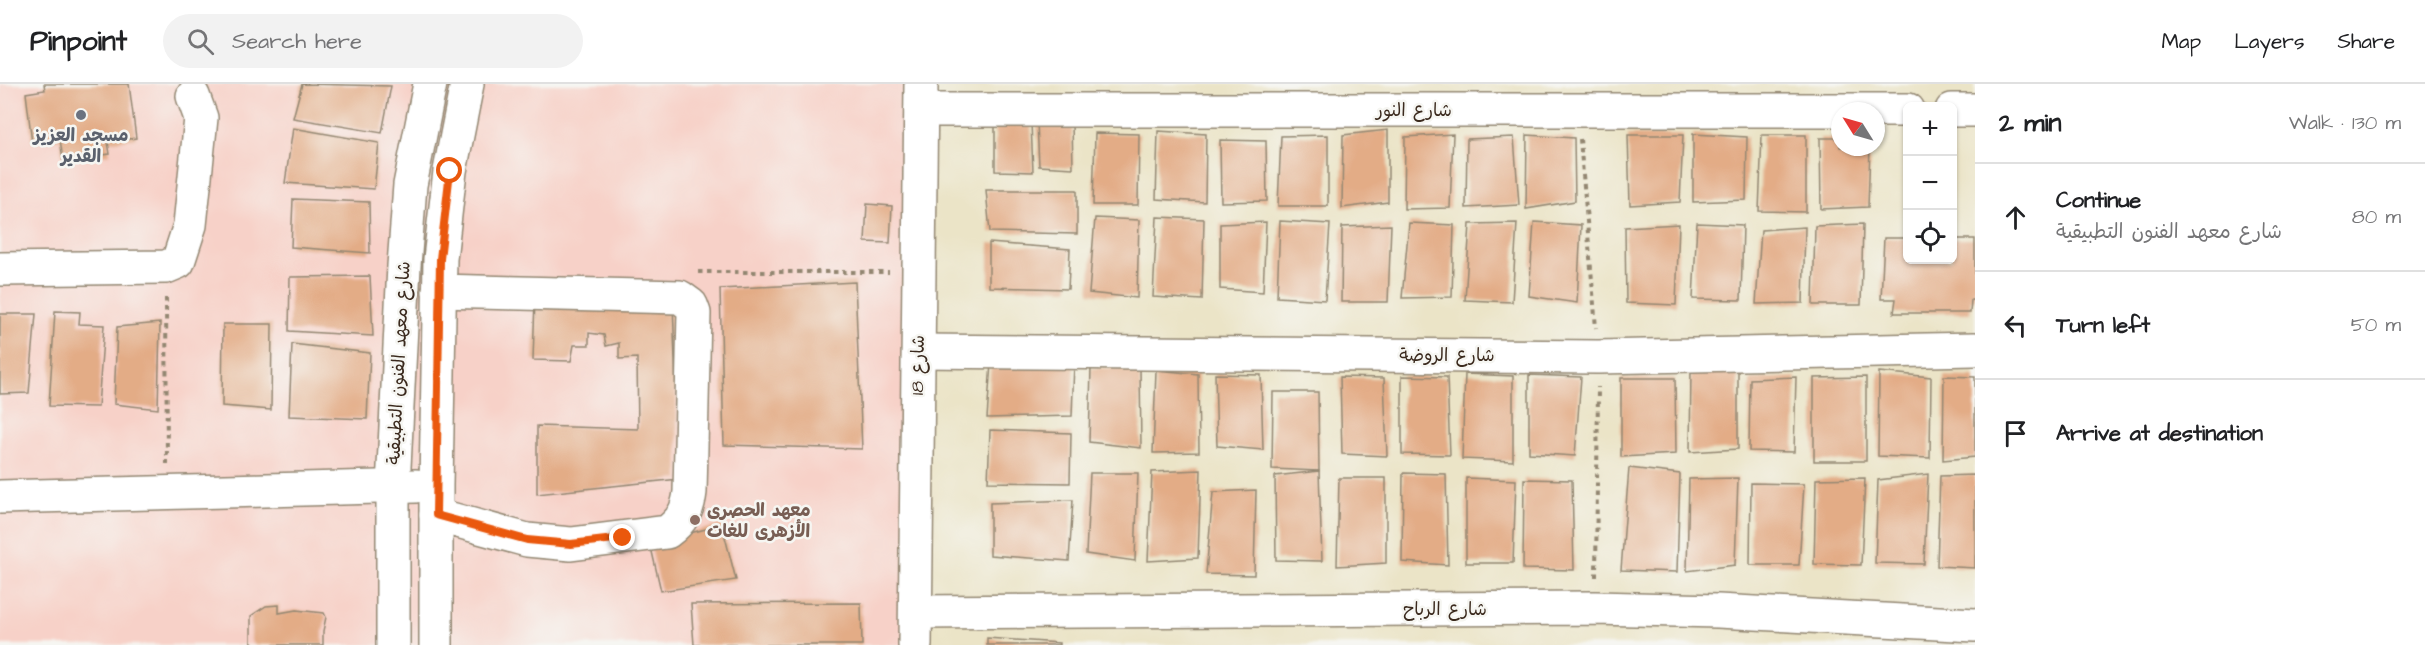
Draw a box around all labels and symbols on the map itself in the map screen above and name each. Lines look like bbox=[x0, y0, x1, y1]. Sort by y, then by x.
street label: شارع النور bbox=[1374, 98, 1452, 123]
north arrow bbox=[1831, 102, 1885, 156]
marker: مسجد العزيز القدير bbox=[74, 108, 88, 122]
place label: مسجد العزيز القدير bbox=[32, 123, 128, 169]
route start bbox=[436, 157, 462, 183]
street label: شارع معهد الفنون التطبيقية bbox=[381, 261, 417, 465]
street label: شارع 18 bbox=[905, 335, 931, 395]
street label: شارع الروضة bbox=[1399, 343, 1495, 368]
place label: معهد الحصرى الأزهرى للغات bbox=[707, 498, 811, 544]
marker: معهد الحصرى الأزهرى للغات bbox=[688, 513, 702, 527]
route end bbox=[609, 524, 635, 550]
street label: شارع الرباح bbox=[1403, 597, 1487, 622]

